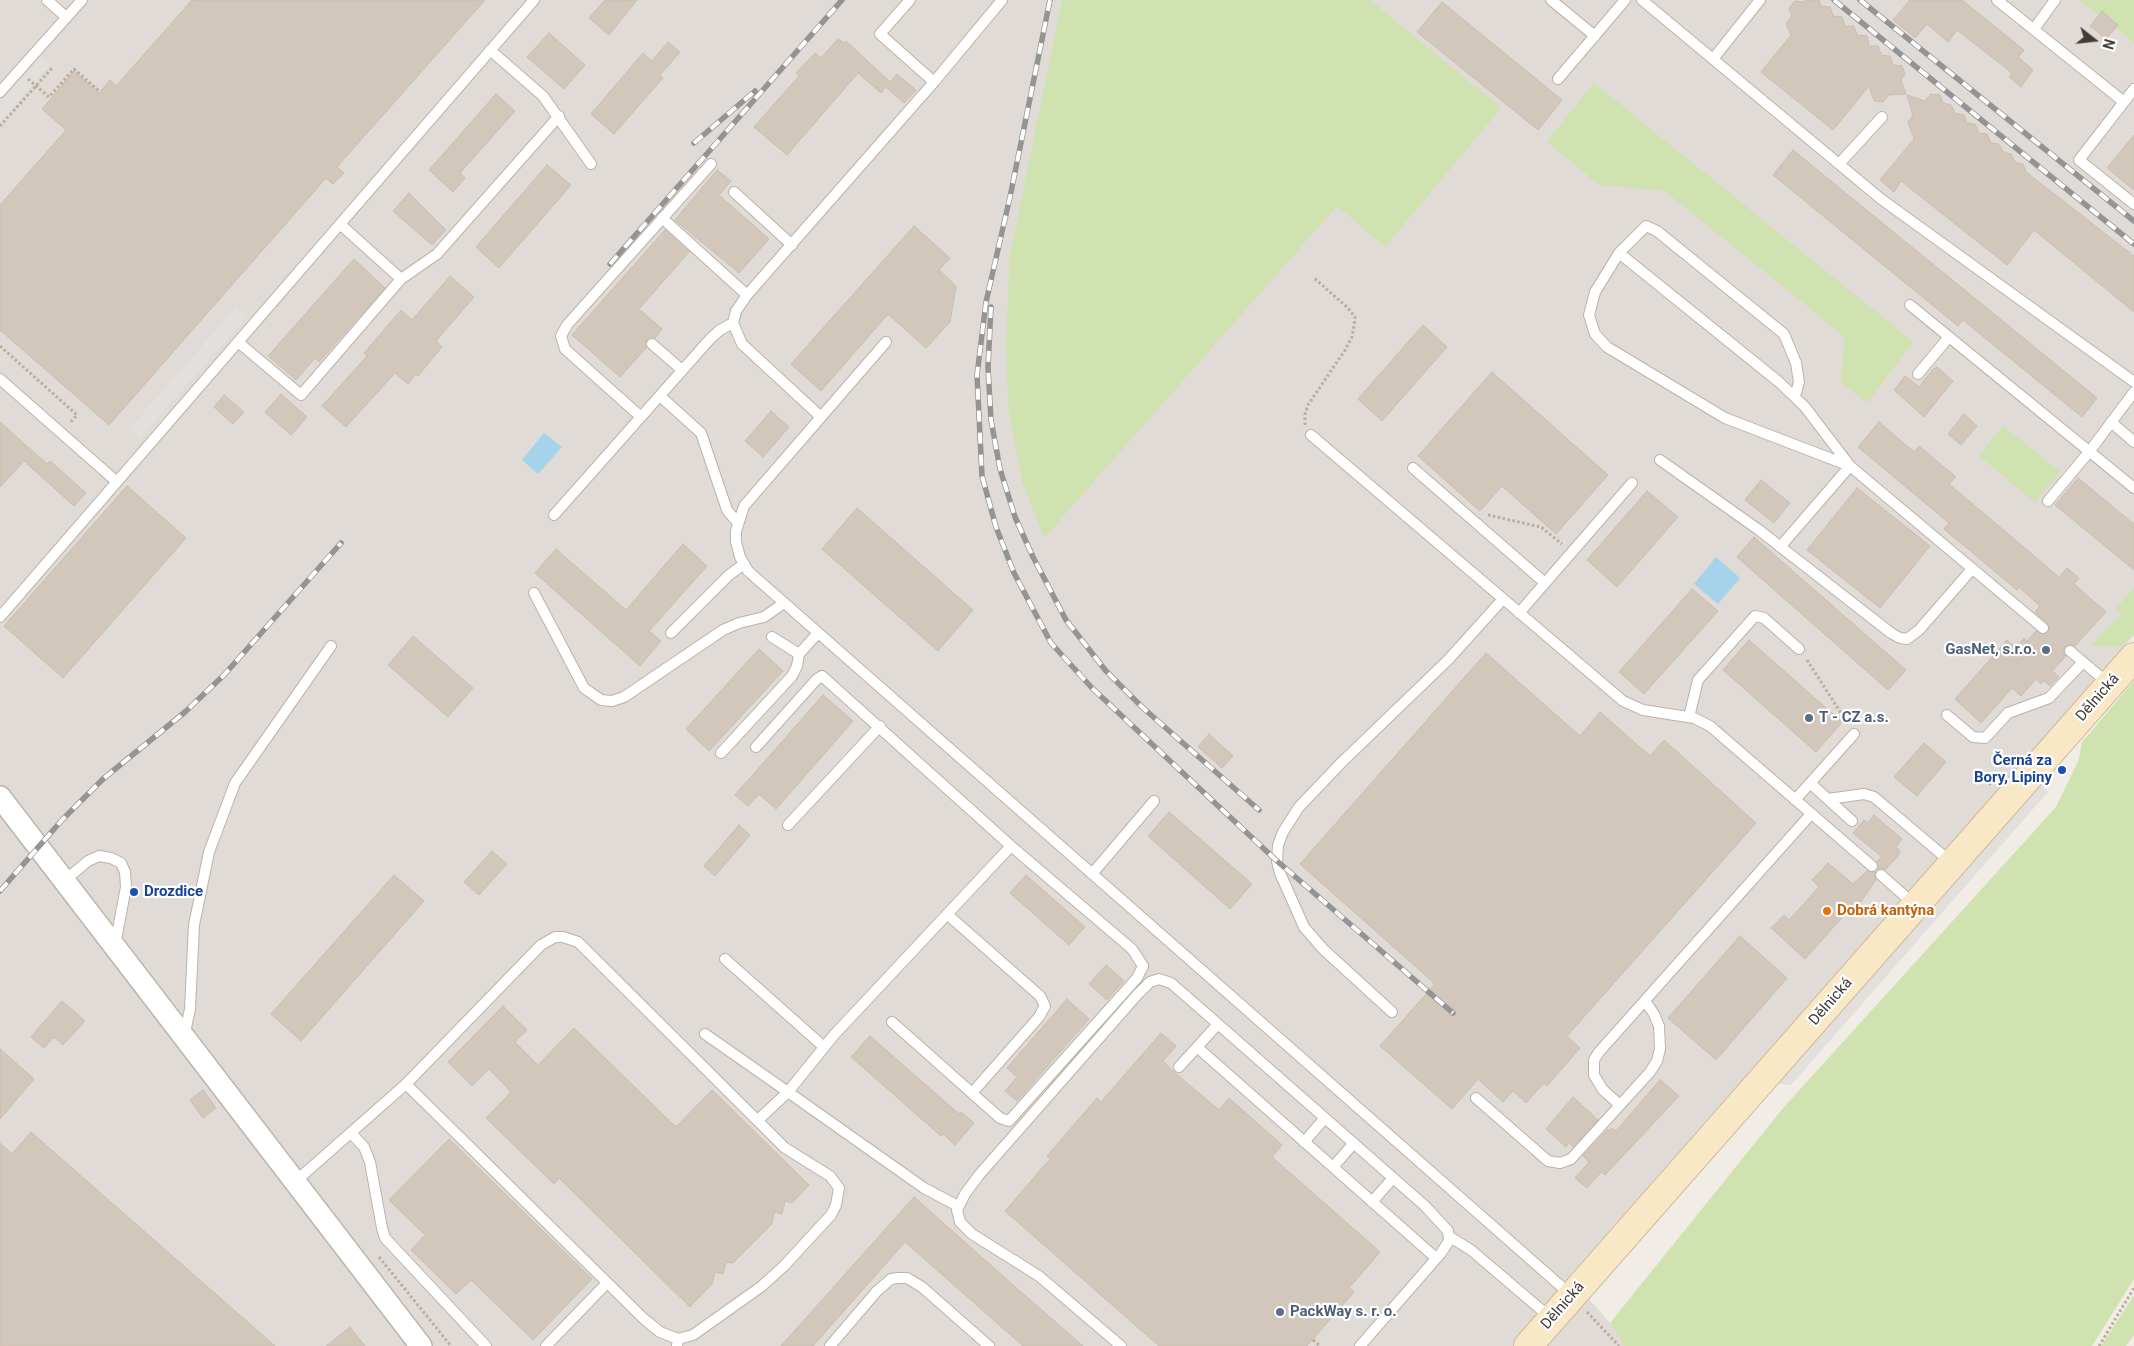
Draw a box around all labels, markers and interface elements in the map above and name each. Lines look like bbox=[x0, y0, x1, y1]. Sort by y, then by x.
north arrow bbox=[2069, 15, 2119, 65]
text: N bbox=[2099, 37, 2117, 51]
place label: GasNet, s.r.o. bbox=[1945, 641, 2036, 659]
marker: GasNet, s.r.o. bbox=[2040, 644, 2052, 656]
street label: Dělnická bbox=[2073, 671, 2123, 725]
place label: T - CZ a.s. bbox=[1819, 709, 1889, 727]
marker: T - CZ a.s. bbox=[1803, 712, 1815, 724]
place label: Černá za Bory, Lipiny bbox=[1974, 752, 2052, 787]
marker: Černá za Bory, Lipiny bbox=[2056, 764, 2068, 776]
place label: Drozdice bbox=[144, 883, 203, 901]
marker: Drozdice bbox=[128, 886, 140, 898]
place label: Dobrá kantýna bbox=[1837, 902, 1934, 920]
marker: Dobrá kantýna bbox=[1821, 905, 1833, 917]
street label: Dělnická bbox=[1806, 975, 1856, 1029]
street label: Dělnická bbox=[1538, 1279, 1588, 1333]
place label: PackWay s. r. o. bbox=[1290, 1303, 1397, 1321]
marker: PackWay s. r. o. bbox=[1274, 1306, 1286, 1318]

